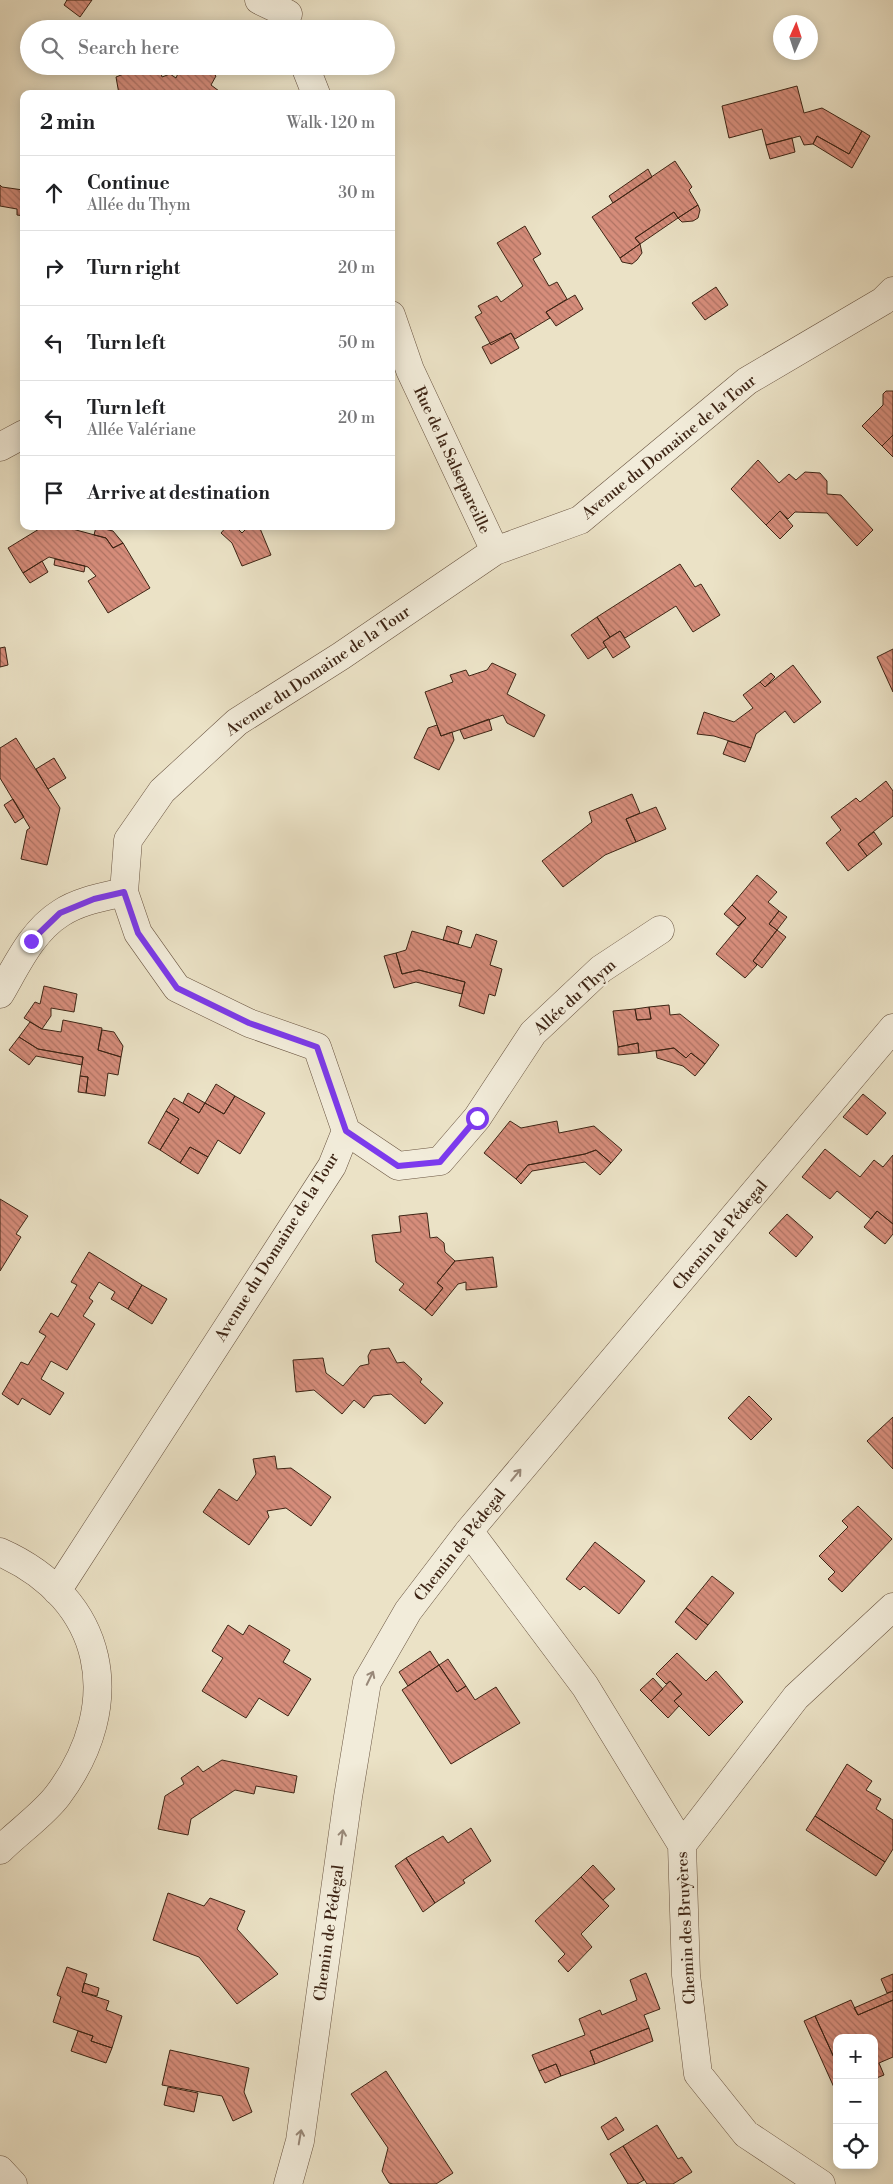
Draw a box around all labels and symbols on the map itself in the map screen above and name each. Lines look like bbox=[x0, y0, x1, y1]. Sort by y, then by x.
north arrow bbox=[773, 15, 818, 60]
street label: Avenue du Domaine de la Tour bbox=[577, 370, 760, 524]
street label: Rue de la Salsepareille bbox=[409, 383, 495, 537]
street label: Avenue du Domaine de la Tour bbox=[221, 602, 414, 741]
route end bbox=[20, 930, 43, 953]
street label: Allée du Thym bbox=[529, 955, 620, 1040]
route start bbox=[466, 1107, 489, 1130]
street label: Avenue du Domaine de la Tour bbox=[210, 1149, 343, 1346]
street label: Chemin de Pédegal bbox=[668, 1176, 772, 1294]
one-way arrow bbox=[510, 1469, 521, 1482]
street label: Chemin de Pédegal bbox=[410, 1484, 510, 1605]
one-way arrow bbox=[365, 1670, 375, 1685]
one-way arrow bbox=[337, 1830, 347, 1846]
street label: Chemin des Bruyères bbox=[672, 1851, 700, 2005]
street label: Chemin de Pédegal bbox=[310, 1863, 349, 2002]
one-way arrow bbox=[296, 2129, 306, 2145]

